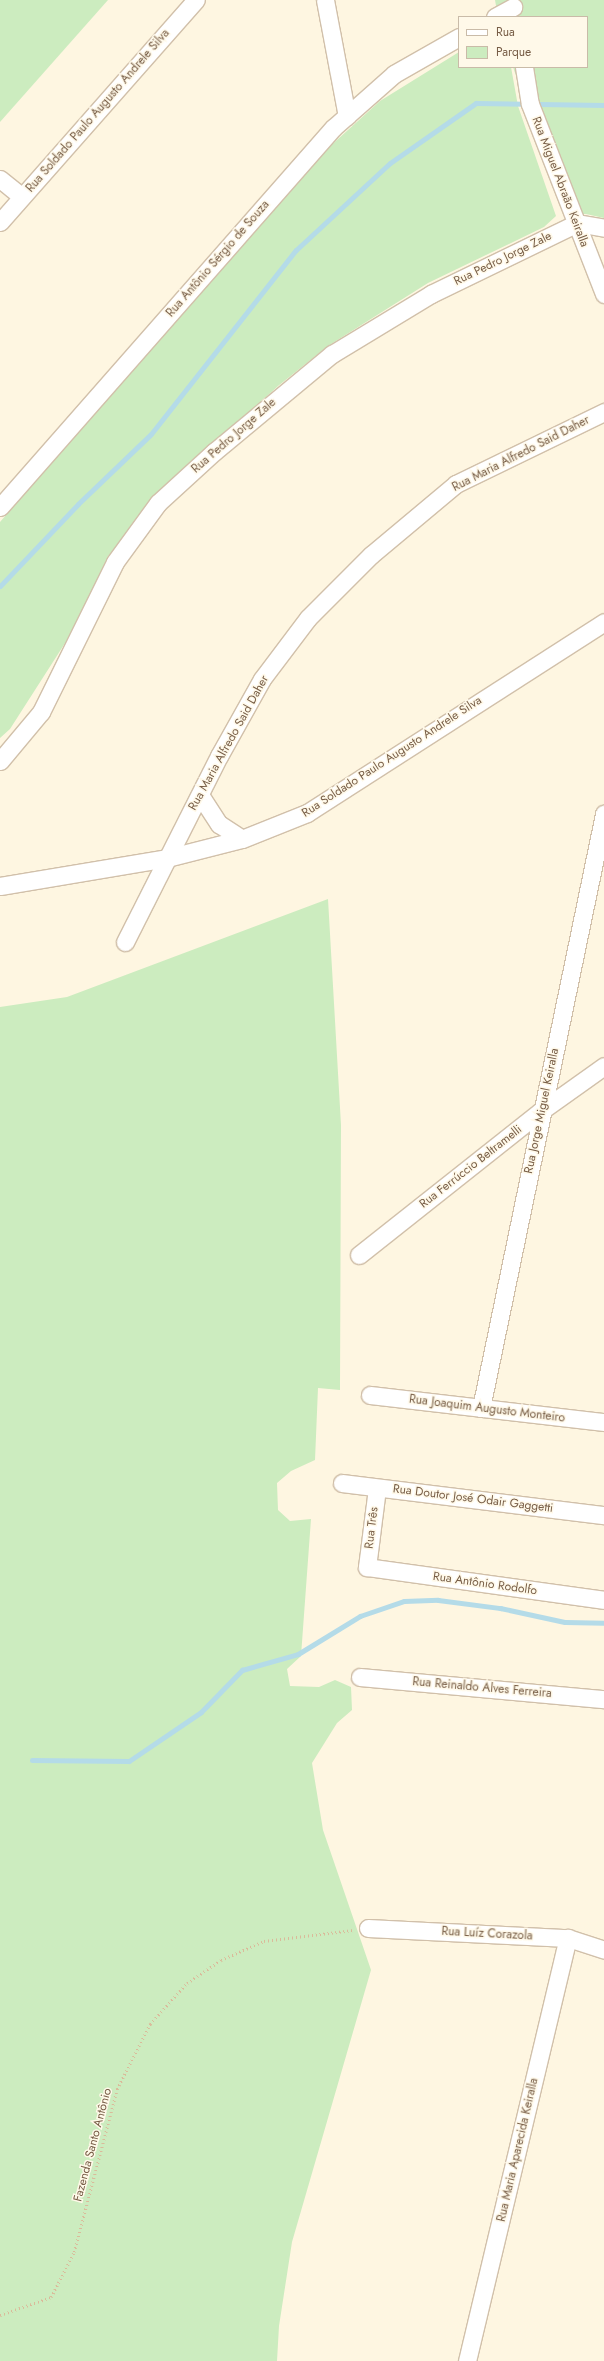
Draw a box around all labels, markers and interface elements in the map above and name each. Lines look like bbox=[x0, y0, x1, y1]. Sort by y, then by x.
legend bbox=[458, 16, 588, 68]
text: Rua bbox=[496, 23, 515, 41]
street label: Rua Soldado Paulo Augusto Andrele Silva bbox=[23, 27, 173, 195]
text: Parque bbox=[496, 43, 531, 61]
street label: Rua Miguel Abraão Keiralla bbox=[528, 115, 592, 249]
street label: Rua Antônio Sérgio de Souza bbox=[163, 198, 273, 320]
street label: Rua Pedro Jorge Zale bbox=[452, 229, 554, 289]
street label: Rua Pedro Jorge Zale bbox=[189, 395, 279, 477]
street label: Rua Maria Alfredo Said Daher bbox=[450, 413, 592, 495]
street label: Rua Maria Alfredo Said Daher bbox=[186, 673, 272, 813]
street label: Rua Soldado Paulo Augusto Andrele Silva bbox=[299, 693, 485, 821]
street label: Rua Jorge Miguel Keiralla bbox=[522, 1047, 562, 1175]
street label: Rua Ferrúccio Beltramelli bbox=[417, 1123, 525, 1211]
street label: Rua Joaquim Augusto Monteiro bbox=[408, 1392, 566, 1426]
street label: Rua Doutor José Odair Gaggetti bbox=[392, 1482, 554, 1516]
street label: Rua Três bbox=[362, 1506, 382, 1550]
street label: Rua Antônio Rodolfo bbox=[432, 1570, 538, 1598]
street label: Rua Reinaldo Alves Ferreira bbox=[412, 1675, 552, 1701]
street label: Rua Luíz Corazola bbox=[441, 1924, 533, 1944]
street label: Rua Maria Aparecida Keiralla bbox=[494, 2077, 542, 2223]
street label: Fazenda Santo Antônio bbox=[71, 2087, 115, 2203]

